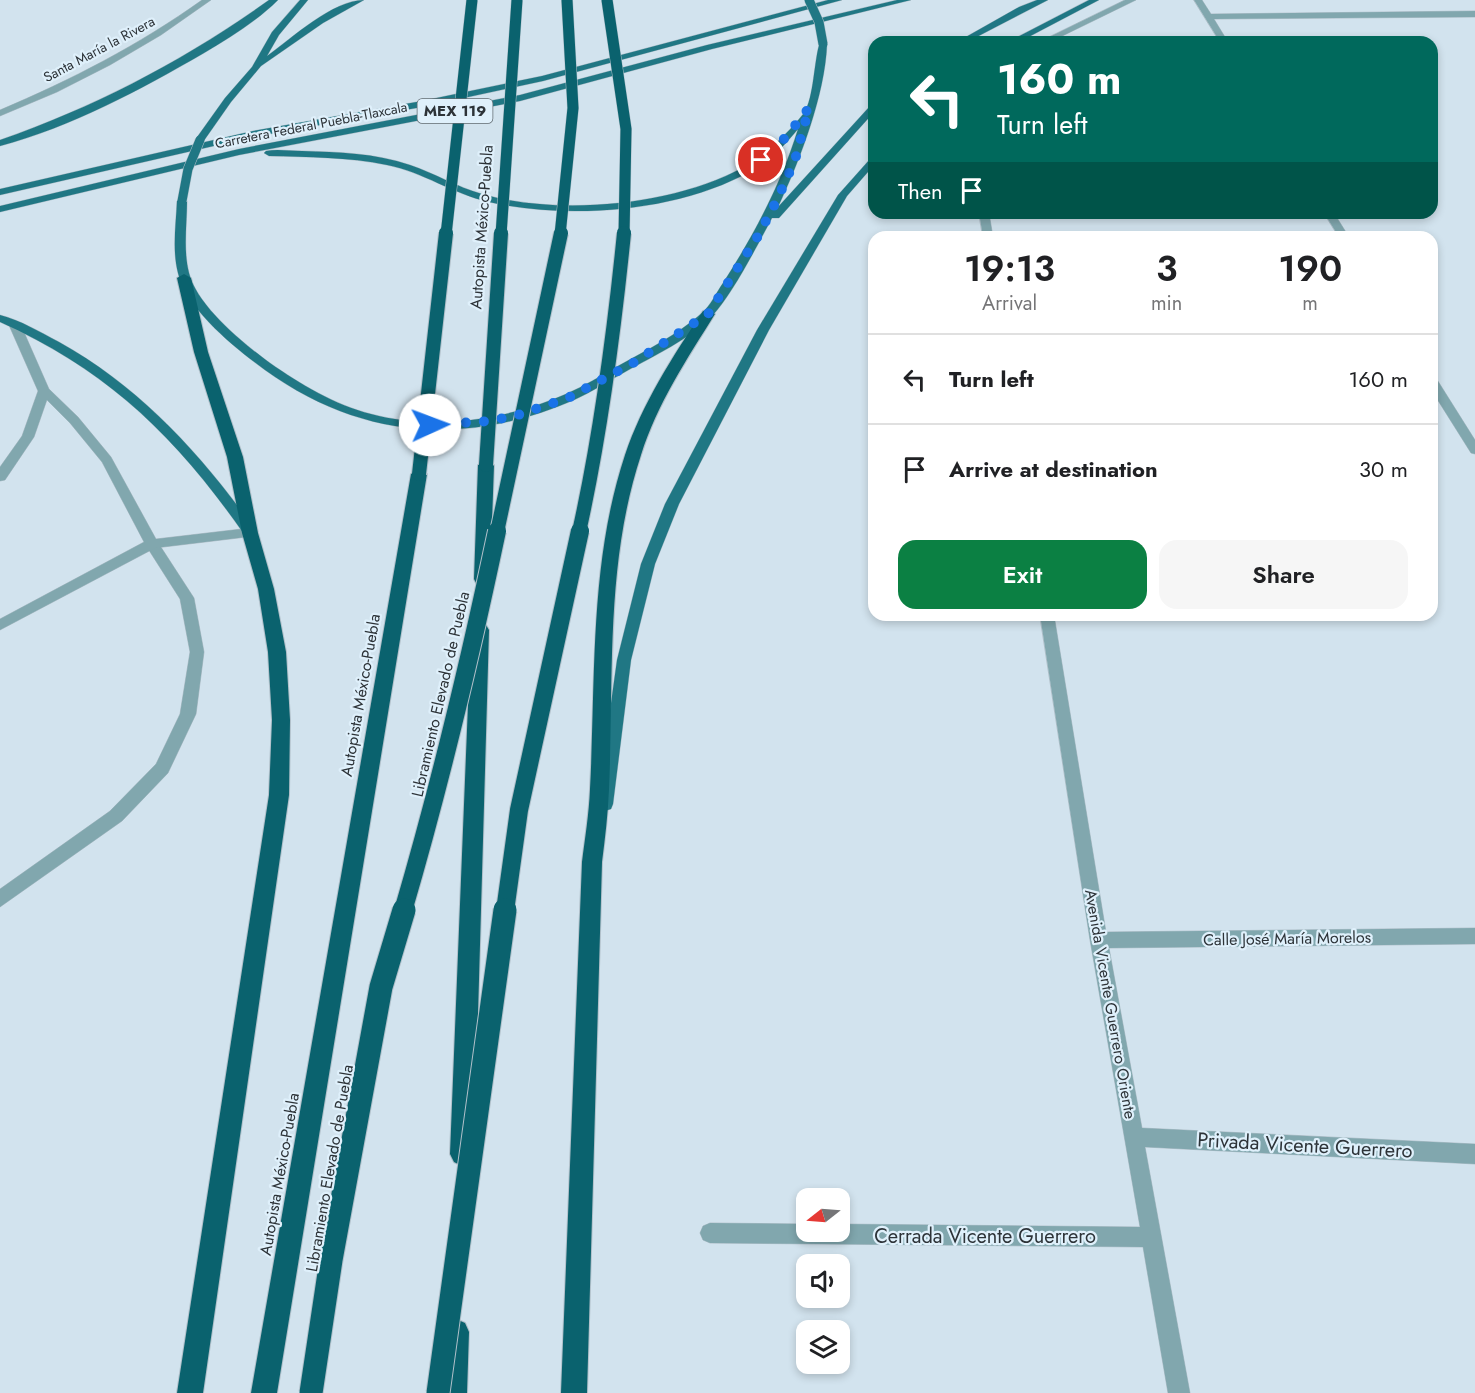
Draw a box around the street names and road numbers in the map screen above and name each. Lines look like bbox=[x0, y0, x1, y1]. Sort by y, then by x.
street label: Santa María la Rivera bbox=[40, 11, 158, 87]
street label: Carretera Federal Puebla-Tlaxcala bbox=[213, 97, 409, 153]
road number: MEX 119 bbox=[418, 99, 492, 123]
street label: Autopista México-Puebla bbox=[464, 144, 499, 310]
street label: Libramiento Elevado de Puebla bbox=[406, 589, 475, 799]
street label: Autopista México-Puebla bbox=[335, 612, 386, 778]
street label: Avenida Vicente Guerrero Oriente bbox=[1079, 888, 1142, 1121]
street label: Calle José María Morelos bbox=[1203, 926, 1371, 951]
street label: Libramiento Elevado de Puebla bbox=[300, 1063, 359, 1273]
street label: Autopista México-Puebla bbox=[254, 1091, 305, 1257]
street label: Privada Vicente Guerrero bbox=[1197, 1125, 1413, 1166]
street label: Cerrada Vicente Guerrero bbox=[874, 1222, 1096, 1251]

